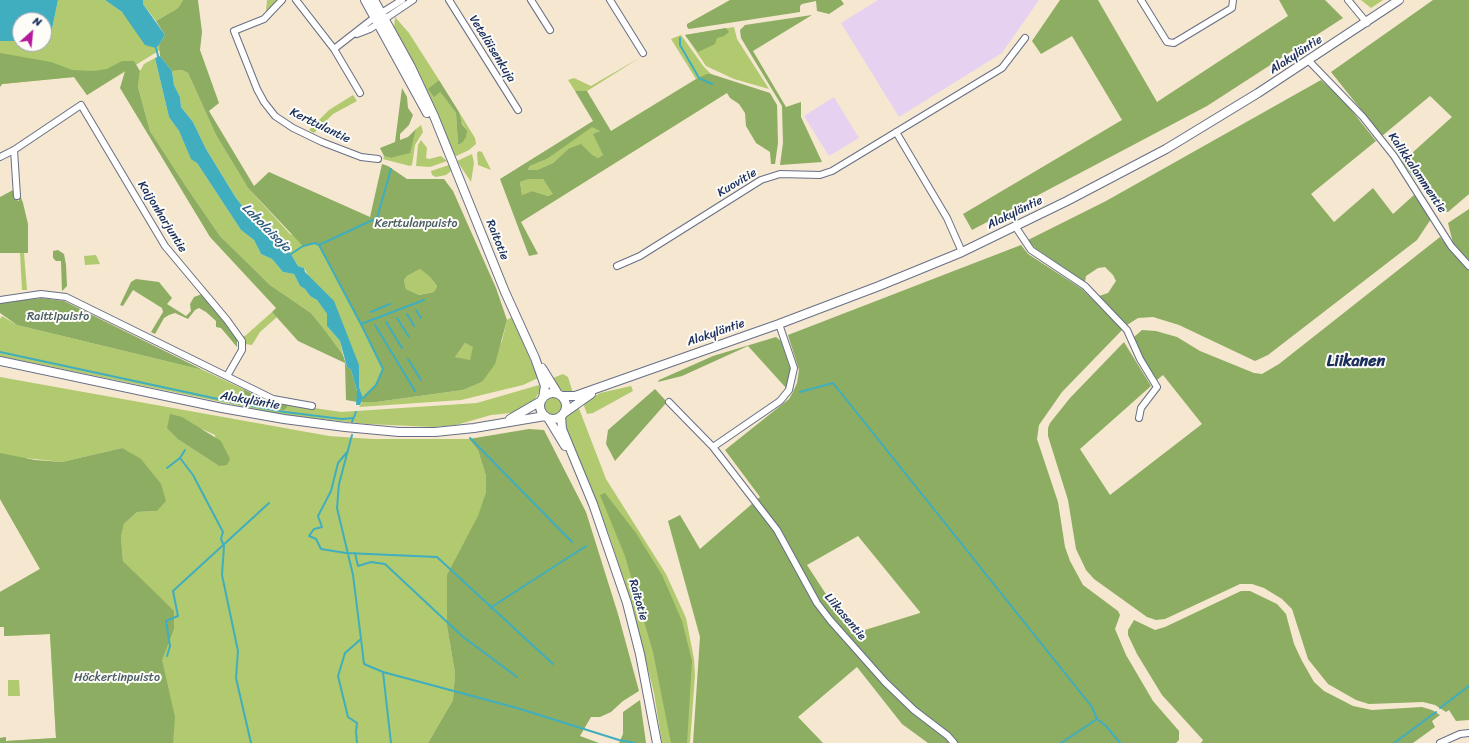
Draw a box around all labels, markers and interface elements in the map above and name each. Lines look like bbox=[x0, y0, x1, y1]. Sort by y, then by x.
north arrow bbox=[12, 12, 52, 52]
text: N bbox=[30, 12, 45, 32]
street label: Veteläisenkuja bbox=[466, 13, 518, 85]
street label: Alakyläntie bbox=[1267, 33, 1325, 77]
street label: Kerttulantie bbox=[287, 105, 353, 147]
street label: Kalikkalammentie bbox=[1385, 130, 1449, 216]
street label: Kuovitie bbox=[715, 166, 759, 200]
street label: Kaijonharjuntie bbox=[134, 179, 190, 255]
street label: Alakyläntie bbox=[985, 193, 1045, 233]
water label: Laholaisoja bbox=[238, 200, 294, 256]
park label: Kerttulanpuisto bbox=[374, 217, 458, 231]
street label: Raitotie bbox=[482, 218, 512, 262]
park label: Raittipuisto bbox=[27, 310, 89, 324]
street label: Alakyläntie bbox=[685, 316, 747, 350]
district label: Liikanen bbox=[1327, 352, 1385, 372]
street label: Alakyläntie bbox=[219, 389, 281, 413]
street label: Raitotie bbox=[625, 578, 651, 622]
street label: Liikasentie bbox=[821, 590, 869, 644]
park label: Höckertinpuisto bbox=[74, 671, 160, 685]

